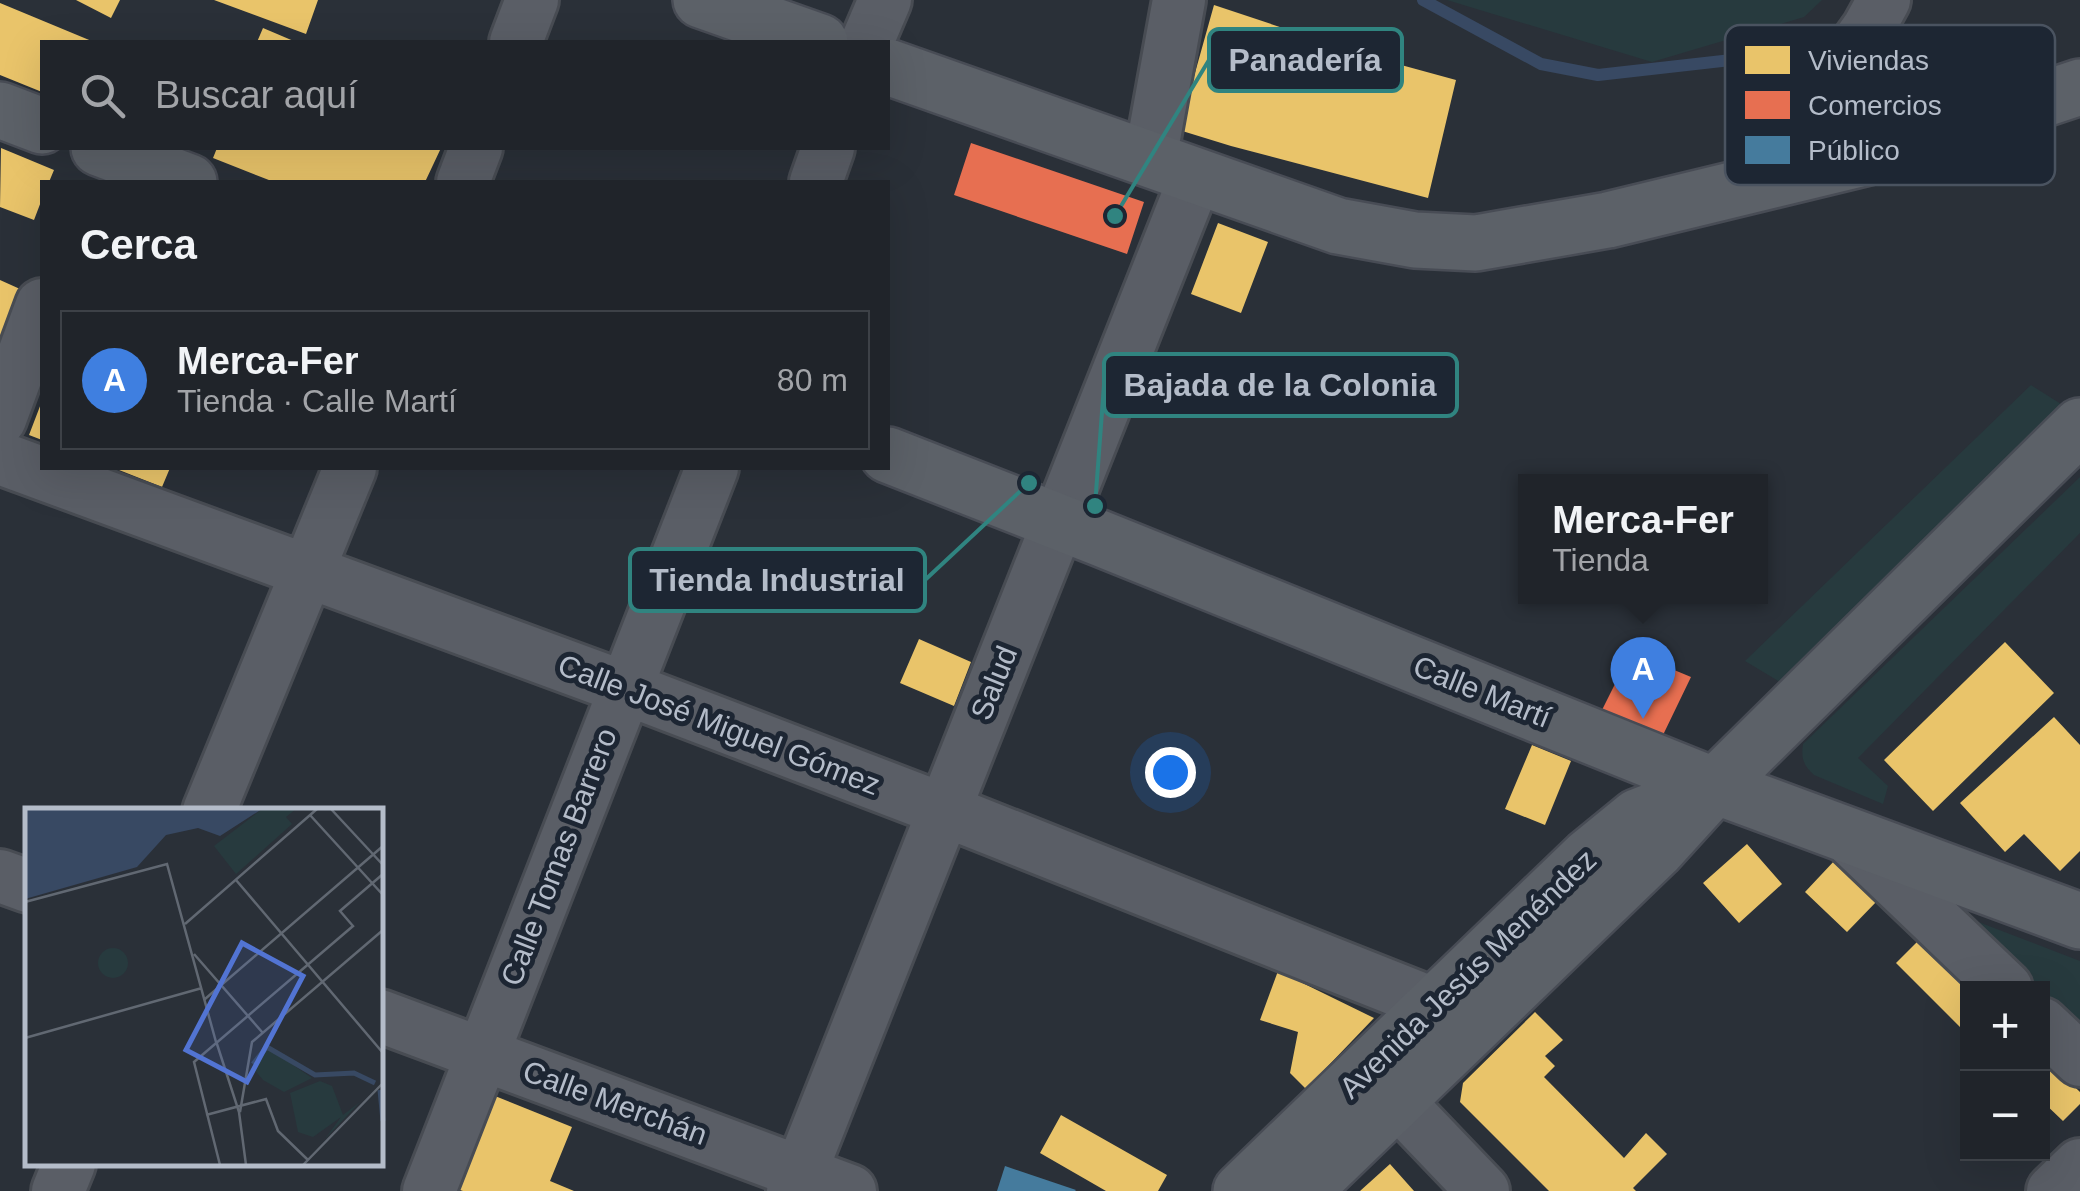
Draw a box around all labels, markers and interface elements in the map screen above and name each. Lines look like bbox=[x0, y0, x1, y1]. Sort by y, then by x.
legend bbox=[1725, 25, 2055, 185]
callout: Panadería bbox=[1209, 29, 1402, 91]
search box bbox=[40, 40, 890, 150]
text: Panadería bbox=[1229, 42, 1382, 78]
text: Viviendas bbox=[1808, 45, 1929, 76]
icon: search bbox=[75, 68, 130, 123]
text: Buscar aquí bbox=[155, 74, 358, 116]
text: Comercios bbox=[1808, 90, 1942, 121]
text: Público bbox=[1808, 135, 1900, 166]
text: Cerca bbox=[80, 221, 197, 268]
text: Merca-Fer bbox=[177, 340, 359, 382]
callout: Bajada de la Colonia bbox=[1104, 354, 1457, 416]
text: A bbox=[103, 362, 126, 398]
text: 80 m bbox=[777, 362, 848, 398]
text: Bajada de la Colonia bbox=[1124, 367, 1437, 403]
text: Tienda · Calle Martí bbox=[177, 383, 457, 419]
popup bbox=[1518, 474, 1768, 604]
text: Merca-Fer bbox=[1552, 499, 1734, 541]
text: Tienda bbox=[1552, 542, 1649, 578]
callout: Tienda Industrial bbox=[630, 549, 925, 611]
text: Tienda Industrial bbox=[649, 562, 905, 598]
pin: A bbox=[1610, 636, 1676, 719]
street label: Salud bbox=[964, 641, 1023, 725]
street label: Calle José Miguel Gómez bbox=[554, 648, 885, 801]
street label: Calle Martí bbox=[1409, 649, 1556, 734]
street label: Calle Tomas Barrero bbox=[494, 724, 623, 990]
your location bbox=[1145, 747, 1196, 798]
inset map bbox=[25, 808, 382, 1166]
street label: Avenida Jesús Menéndez bbox=[1333, 843, 1602, 1105]
map controls bbox=[1960, 981, 2050, 1161]
button: + bbox=[1960, 981, 2050, 1071]
street label: Calle Merchán bbox=[519, 1054, 712, 1151]
button: − bbox=[1960, 1071, 2050, 1161]

